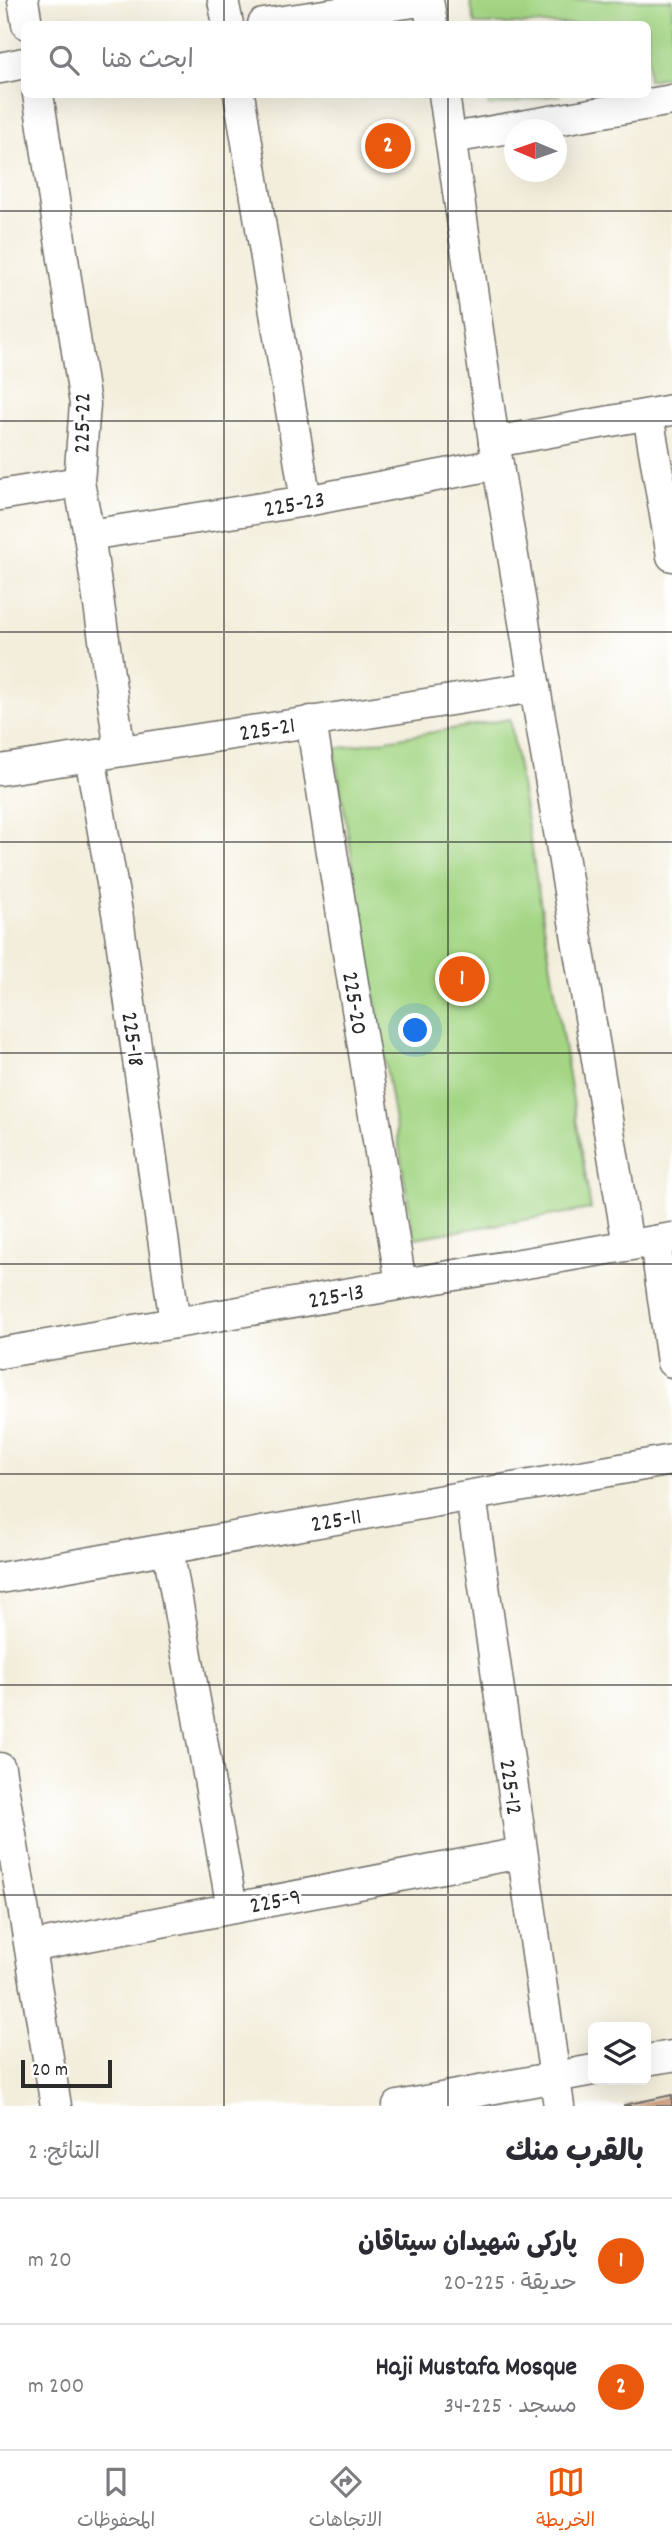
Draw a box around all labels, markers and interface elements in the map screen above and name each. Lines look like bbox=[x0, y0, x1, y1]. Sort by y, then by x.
search box bbox=[21, 21, 651, 98]
icon: search bbox=[45, 41, 83, 79]
text: ابحث هنا bbox=[101, 43, 194, 80]
north arrow bbox=[504, 119, 567, 182]
pin: 2 bbox=[365, 120, 411, 172]
street label: 225-22 bbox=[66, 392, 102, 454]
street label: 225-23 bbox=[261, 484, 328, 528]
street label: 225-21 bbox=[237, 710, 298, 752]
pin: 1 bbox=[439, 953, 485, 1005]
street label: 225-20 bbox=[331, 969, 375, 1038]
street label: 225-18 bbox=[110, 1010, 152, 1069]
your location bbox=[398, 1013, 432, 1047]
street label: 225-13 bbox=[306, 1276, 367, 1320]
street label: 225-11 bbox=[309, 1501, 364, 1543]
street label: 225-12 bbox=[488, 1757, 530, 1818]
street label: 225-9 bbox=[247, 1881, 304, 1925]
map controls bbox=[588, 2022, 651, 2085]
button: layers bbox=[588, 2022, 651, 2085]
scale bar bbox=[21, 2057, 112, 2089]
text: 20 m bbox=[32, 2058, 68, 2085]
text: بالقرب منك bbox=[506, 2133, 644, 2176]
text: النتائج: 2 bbox=[28, 2137, 100, 2170]
text: پارکی شهیدان سیتاقان bbox=[358, 2226, 577, 2263]
text: 20 m bbox=[28, 2245, 72, 2278]
text: 1 bbox=[618, 2245, 624, 2278]
text: حديقة · 225-20 bbox=[444, 2268, 577, 2301]
text: Haji Mustafa Mosque bbox=[376, 2350, 577, 2387]
text: 200 m bbox=[28, 2371, 84, 2404]
text: 2 bbox=[616, 2371, 626, 2404]
text: مسجد · 225-34 bbox=[444, 2391, 577, 2424]
tab: المحفوظات bbox=[77, 2463, 155, 2536]
tab: الاتجاهات bbox=[309, 2463, 382, 2536]
tab: الخريطة bbox=[536, 2463, 595, 2536]

